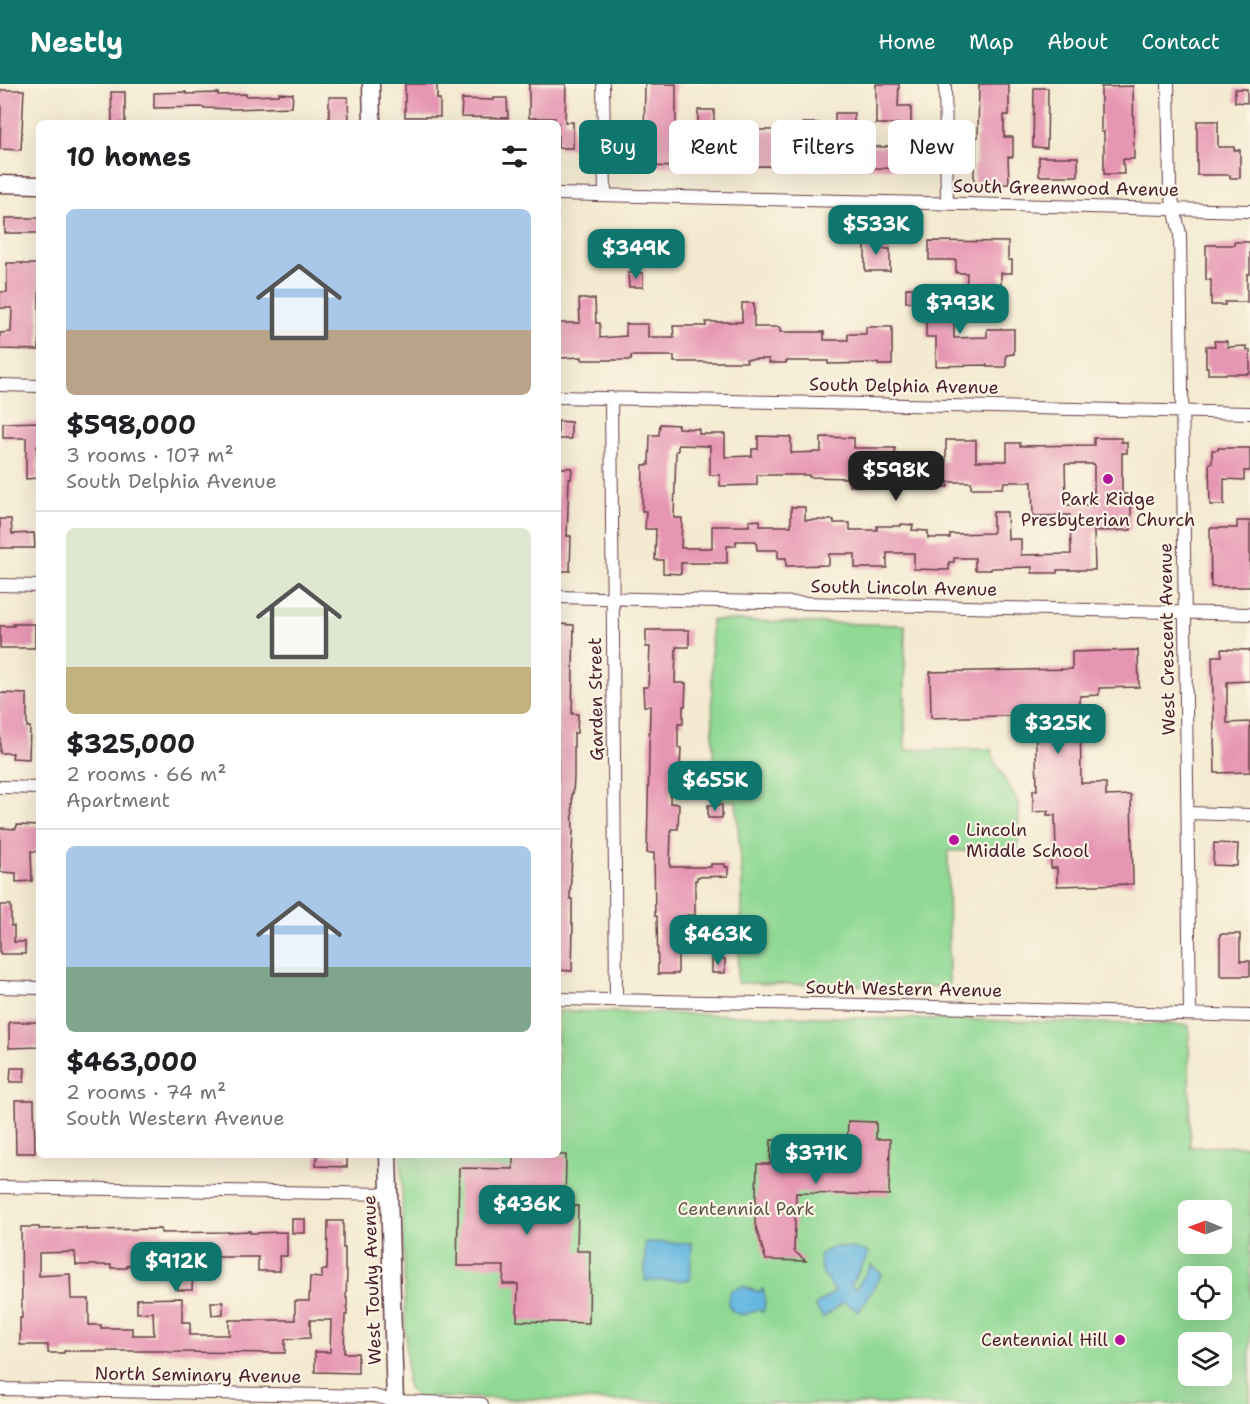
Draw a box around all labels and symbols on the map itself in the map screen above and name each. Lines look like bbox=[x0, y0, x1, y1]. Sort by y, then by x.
street label: South Greenwood Avenue bbox=[953, 174, 1179, 202]
pin: $533K bbox=[834, 205, 918, 256]
pin: $349K bbox=[594, 229, 678, 280]
pin: $793K bbox=[918, 284, 1002, 335]
street label: South Delphia Avenue bbox=[809, 372, 999, 400]
pin: $598K bbox=[854, 451, 938, 502]
marker: Park Ridge Presbyterian Church bbox=[1101, 472, 1115, 486]
place label: Park Ridge Presbyterian Church bbox=[1021, 487, 1195, 532]
street label: West Crescent Avenue bbox=[1153, 542, 1181, 736]
street label: South Lincoln Avenue bbox=[810, 574, 998, 602]
street label: Garden Street bbox=[583, 637, 609, 761]
pin: $325K bbox=[1016, 704, 1100, 755]
pin: $655K bbox=[673, 761, 757, 812]
place label: Lincoln Middle School bbox=[966, 818, 1090, 863]
marker: Lincoln Middle School bbox=[947, 833, 961, 847]
pin: $463K bbox=[676, 915, 760, 966]
street label: South Western Avenue bbox=[805, 975, 1003, 1003]
pin: $371K bbox=[774, 1134, 858, 1185]
pin: $436K bbox=[485, 1185, 569, 1236]
street label: West Touhy Avenue bbox=[357, 1195, 387, 1365]
park label: Centennial Park bbox=[678, 1197, 814, 1221]
north arrow bbox=[1178, 1200, 1232, 1254]
pin: $912K bbox=[134, 1242, 218, 1293]
place label: Centennial Hill bbox=[981, 1328, 1109, 1352]
marker: Centennial Hill bbox=[1113, 1333, 1127, 1347]
street label: North Seminary Avenue bbox=[94, 1361, 302, 1389]

